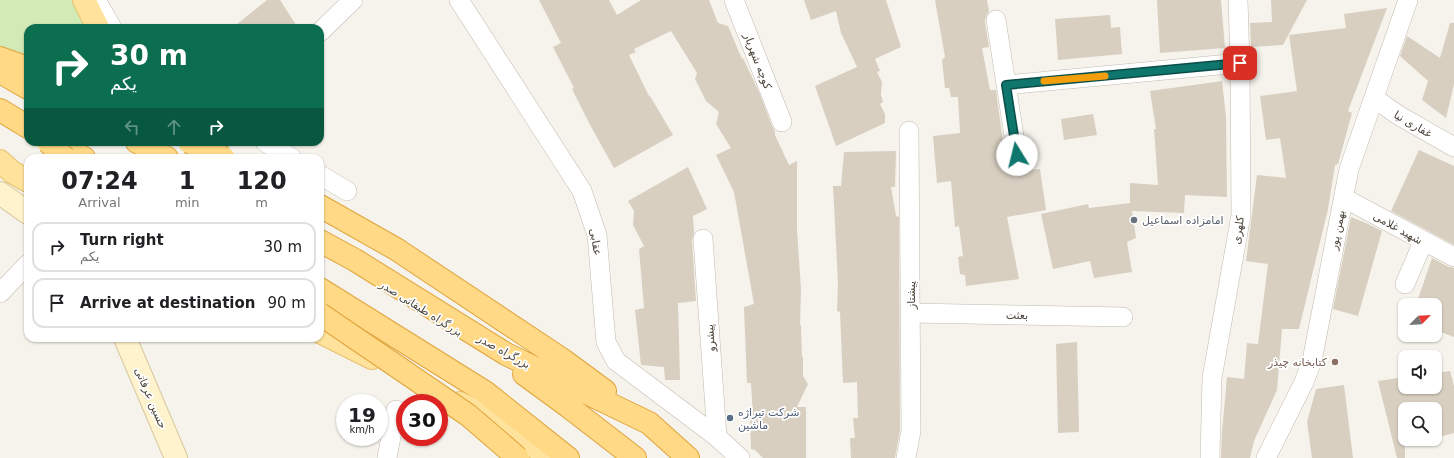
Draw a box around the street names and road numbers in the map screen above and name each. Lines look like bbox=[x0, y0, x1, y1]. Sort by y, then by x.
street label: کوچه شهریار bbox=[740, 30, 774, 92]
street label: غفاری نیا bbox=[1391, 108, 1434, 141]
street label: بهمن پور bbox=[1327, 209, 1348, 252]
street label: شهید غلامی bbox=[1371, 210, 1425, 247]
street label: کلهری bbox=[1230, 214, 1247, 245]
street label: عقابی bbox=[587, 227, 604, 257]
street label: بزرگراه طبقاتی صدر bbox=[376, 277, 465, 339]
street label: پیشتاز bbox=[905, 281, 918, 310]
street label: بعثت bbox=[1006, 309, 1028, 322]
street label: پیشرو bbox=[703, 324, 718, 353]
street label: بزرگراه صدر bbox=[474, 331, 532, 371]
street label: حسین عرفاتی bbox=[132, 366, 169, 431]

